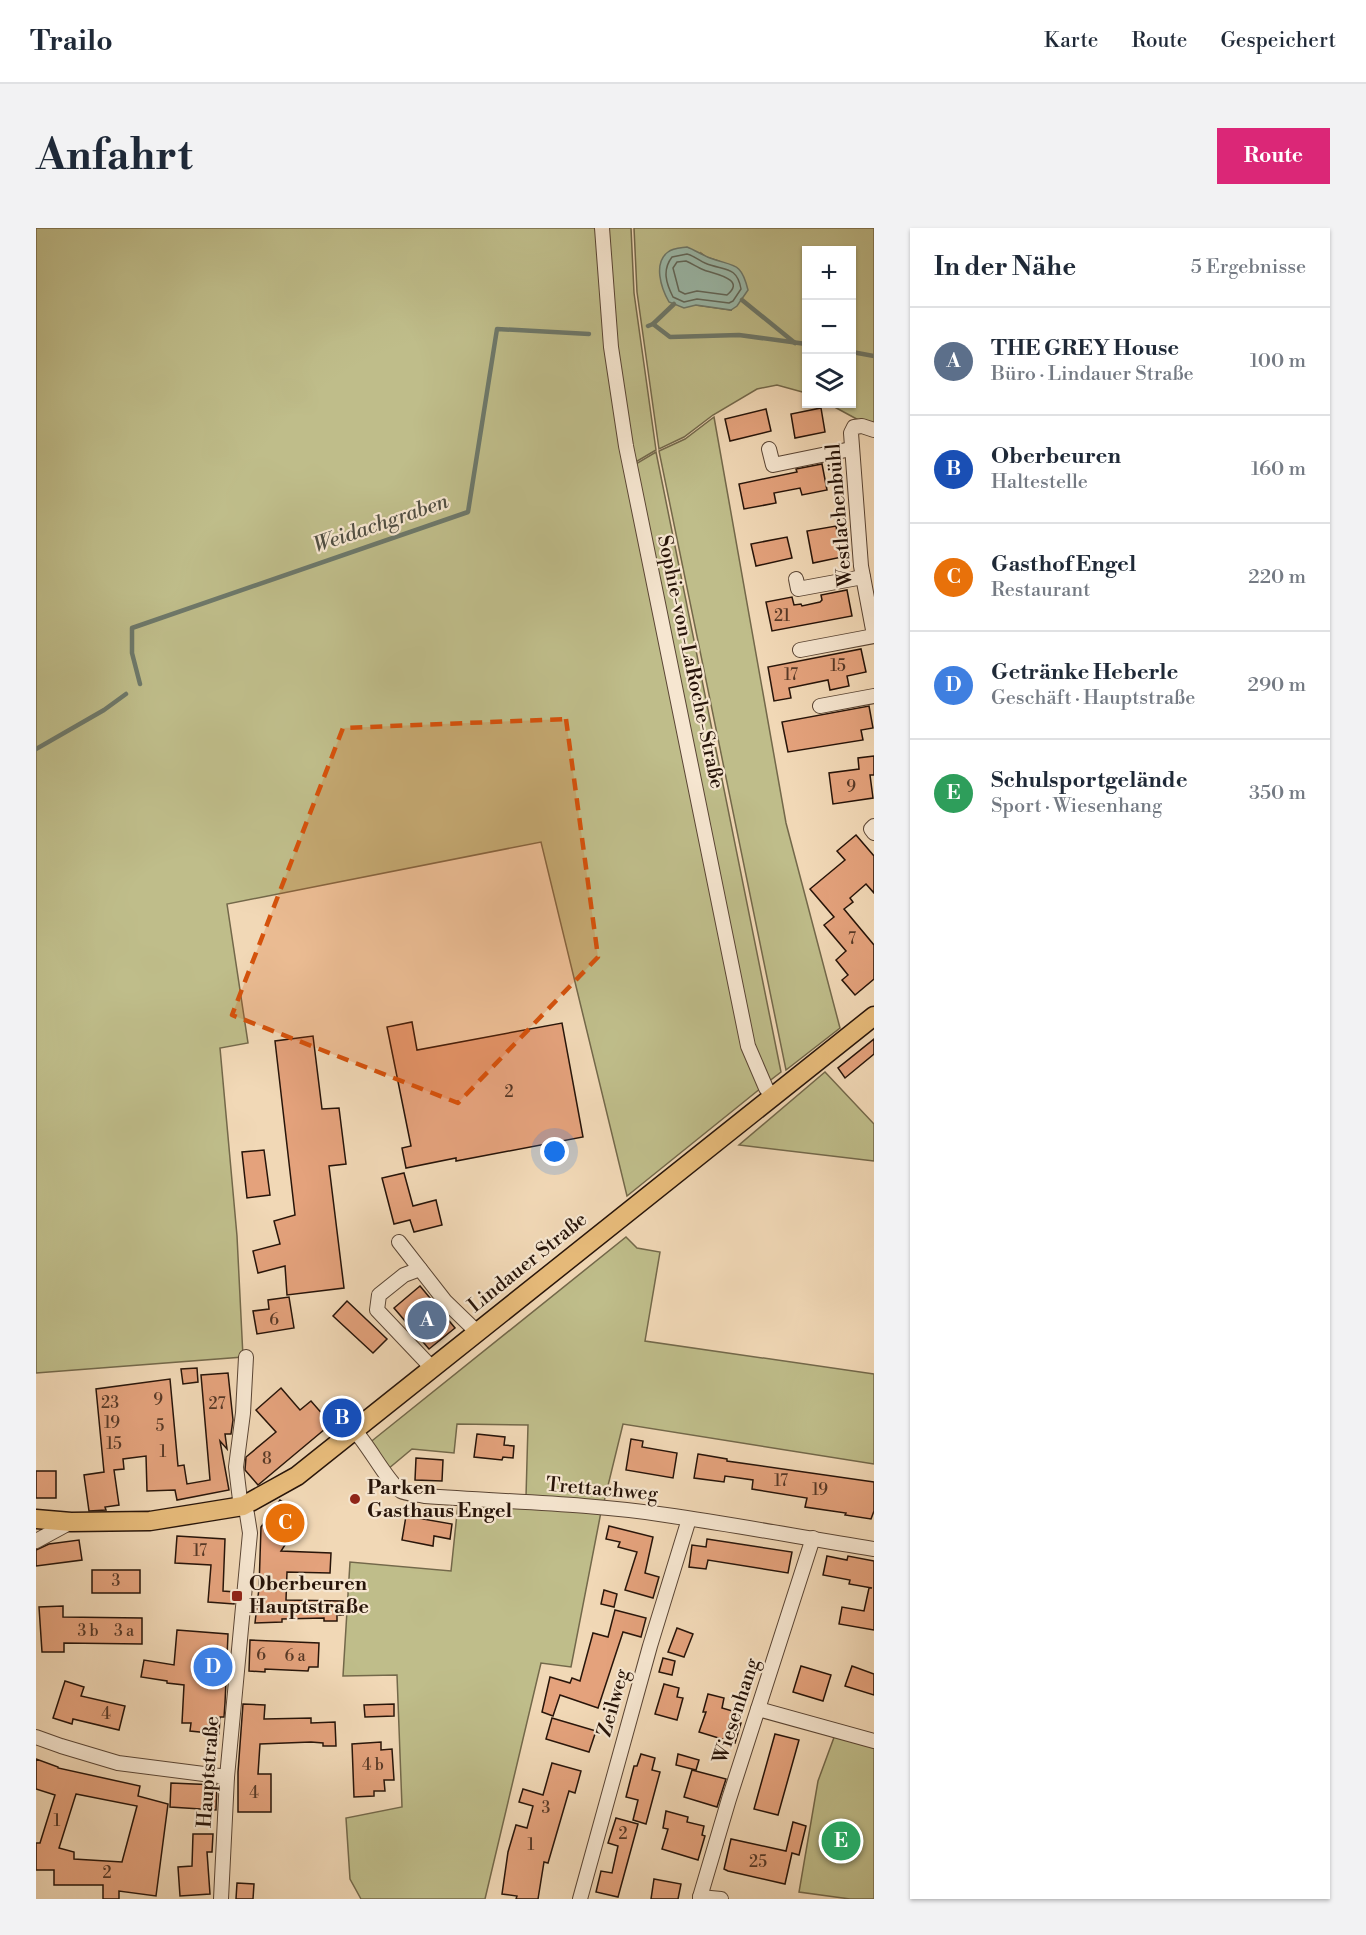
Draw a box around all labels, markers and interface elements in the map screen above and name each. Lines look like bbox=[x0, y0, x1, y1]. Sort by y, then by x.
text: Trailo bbox=[30, 24, 113, 59]
text: Karte bbox=[1044, 28, 1098, 54]
text: Route bbox=[1131, 28, 1187, 54]
text: Gespeichert bbox=[1220, 28, 1336, 54]
button: Route bbox=[1217, 128, 1330, 184]
text: Anfahrt bbox=[36, 130, 193, 183]
map controls bbox=[802, 246, 856, 408]
button: + bbox=[802, 246, 856, 300]
text: In der Nähe bbox=[934, 251, 1076, 283]
text: 5 Ergebnisse bbox=[1191, 255, 1306, 280]
button: − bbox=[802, 300, 856, 354]
text: THE GREY House bbox=[991, 335, 1179, 362]
text: A bbox=[946, 349, 961, 374]
text: 100 m bbox=[1250, 349, 1306, 374]
button: layers bbox=[802, 354, 856, 408]
text: Büro · Lindauer Straße bbox=[991, 362, 1194, 387]
street label: Westlachenbühl bbox=[821, 442, 859, 589]
text: Oberbeuren bbox=[991, 443, 1121, 470]
text: B bbox=[946, 457, 961, 482]
text: 160 m bbox=[1251, 457, 1306, 482]
text: Haltestelle bbox=[991, 470, 1088, 495]
water label: Weidachgraben bbox=[310, 489, 452, 559]
street label: Sophie-von-LaRoche-Straße bbox=[651, 533, 729, 791]
text: Gasthof Engel bbox=[991, 551, 1136, 578]
text: C bbox=[946, 565, 961, 590]
text: 220 m bbox=[1248, 565, 1306, 590]
text: Restaurant bbox=[991, 578, 1090, 603]
house number: 21 bbox=[774, 606, 790, 626]
house number: 15 bbox=[830, 656, 846, 676]
text: Getränke Heberle bbox=[991, 659, 1178, 686]
house number: 17 bbox=[784, 665, 798, 685]
text: D bbox=[946, 673, 961, 698]
text: 290 m bbox=[1248, 673, 1306, 698]
text: Geschäft · Hauptstraße bbox=[991, 686, 1195, 711]
text: Schulsportgelände bbox=[991, 767, 1188, 794]
house number: 9 bbox=[846, 777, 856, 797]
text: E bbox=[947, 781, 960, 806]
text: 350 m bbox=[1249, 781, 1306, 806]
text: Sport · Wiesenhang bbox=[991, 794, 1162, 819]
house number: 7 bbox=[848, 929, 856, 949]
house number: 2 bbox=[504, 1082, 514, 1102]
your location bbox=[540, 1137, 569, 1166]
street label: Lindauer Straße bbox=[463, 1207, 593, 1319]
pin: A bbox=[408, 1298, 446, 1342]
house number: 6 bbox=[269, 1310, 279, 1330]
house number: 9 bbox=[153, 1390, 163, 1410]
house number: 23 bbox=[101, 1393, 119, 1413]
house number: 27 bbox=[208, 1394, 226, 1414]
pin: B bbox=[322, 1396, 362, 1440]
house number: 19 bbox=[104, 1413, 120, 1433]
house number: 5 bbox=[156, 1416, 165, 1436]
house number: 15 bbox=[106, 1434, 122, 1454]
house number: 1 bbox=[160, 1442, 167, 1462]
house number: 8 bbox=[262, 1449, 272, 1469]
house number: 17 bbox=[774, 1471, 788, 1491]
street label: Trettachweg bbox=[545, 1473, 660, 1507]
place label: Parken Gasthaus Engel bbox=[367, 1476, 513, 1524]
house number: 19 bbox=[812, 1480, 828, 1500]
marker: Parken Gasthaus Engel bbox=[348, 1492, 362, 1506]
pin: C bbox=[266, 1500, 304, 1546]
house number: 17 bbox=[193, 1541, 207, 1561]
house number: 3 bbox=[112, 1571, 121, 1591]
place label: Oberbeuren Hauptstraße bbox=[249, 1572, 369, 1620]
marker: Oberbeuren Hauptstraße bbox=[230, 1589, 244, 1603]
house number: 3 b bbox=[77, 1621, 99, 1641]
house number: 3 a bbox=[114, 1621, 135, 1641]
pin: D bbox=[194, 1644, 232, 1690]
house number: 6 bbox=[256, 1645, 266, 1665]
house number: 6 a bbox=[284, 1646, 306, 1666]
street label: Wiesenhang bbox=[708, 1655, 766, 1768]
street label: Zeilweg bbox=[592, 1665, 636, 1740]
house number: 4 bbox=[101, 1704, 111, 1724]
street label: Hauptstraße bbox=[193, 1715, 225, 1829]
house number: 4 b bbox=[362, 1755, 384, 1775]
house number: 4 bbox=[249, 1783, 259, 1803]
house number: 3 bbox=[542, 1798, 551, 1818]
house number: 1 bbox=[54, 1811, 61, 1831]
pin: E bbox=[822, 1818, 860, 1864]
house number: 2 bbox=[618, 1824, 628, 1844]
house number: 1 bbox=[528, 1835, 535, 1855]
house number: 25 bbox=[749, 1852, 767, 1872]
house number: 2 bbox=[102, 1863, 112, 1883]

